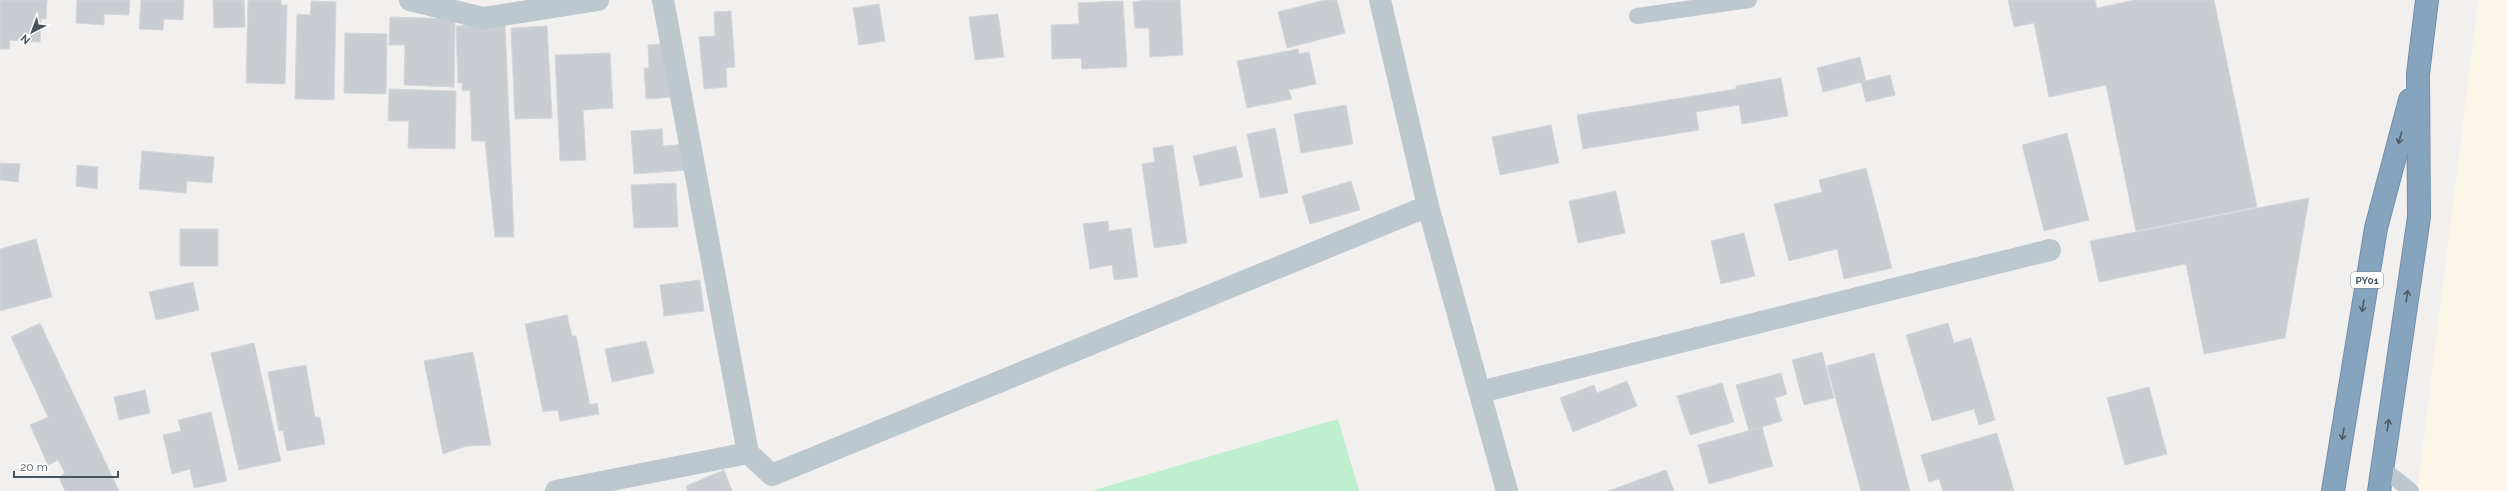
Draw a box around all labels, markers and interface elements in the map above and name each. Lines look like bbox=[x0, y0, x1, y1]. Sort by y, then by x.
north arrow bbox=[12, 12, 52, 52]
text: N bbox=[18, 31, 33, 47]
one-way arrow bbox=[2396, 131, 2403, 144]
road number: PY01 bbox=[2351, 272, 2383, 288]
one-way arrow bbox=[2403, 290, 2411, 303]
one-way arrow bbox=[2359, 299, 2367, 312]
one-way arrow bbox=[2384, 419, 2392, 432]
one-way arrow bbox=[2338, 427, 2346, 440]
scale bar bbox=[14, 453, 118, 479]
text: 20 m bbox=[20, 460, 48, 474]

